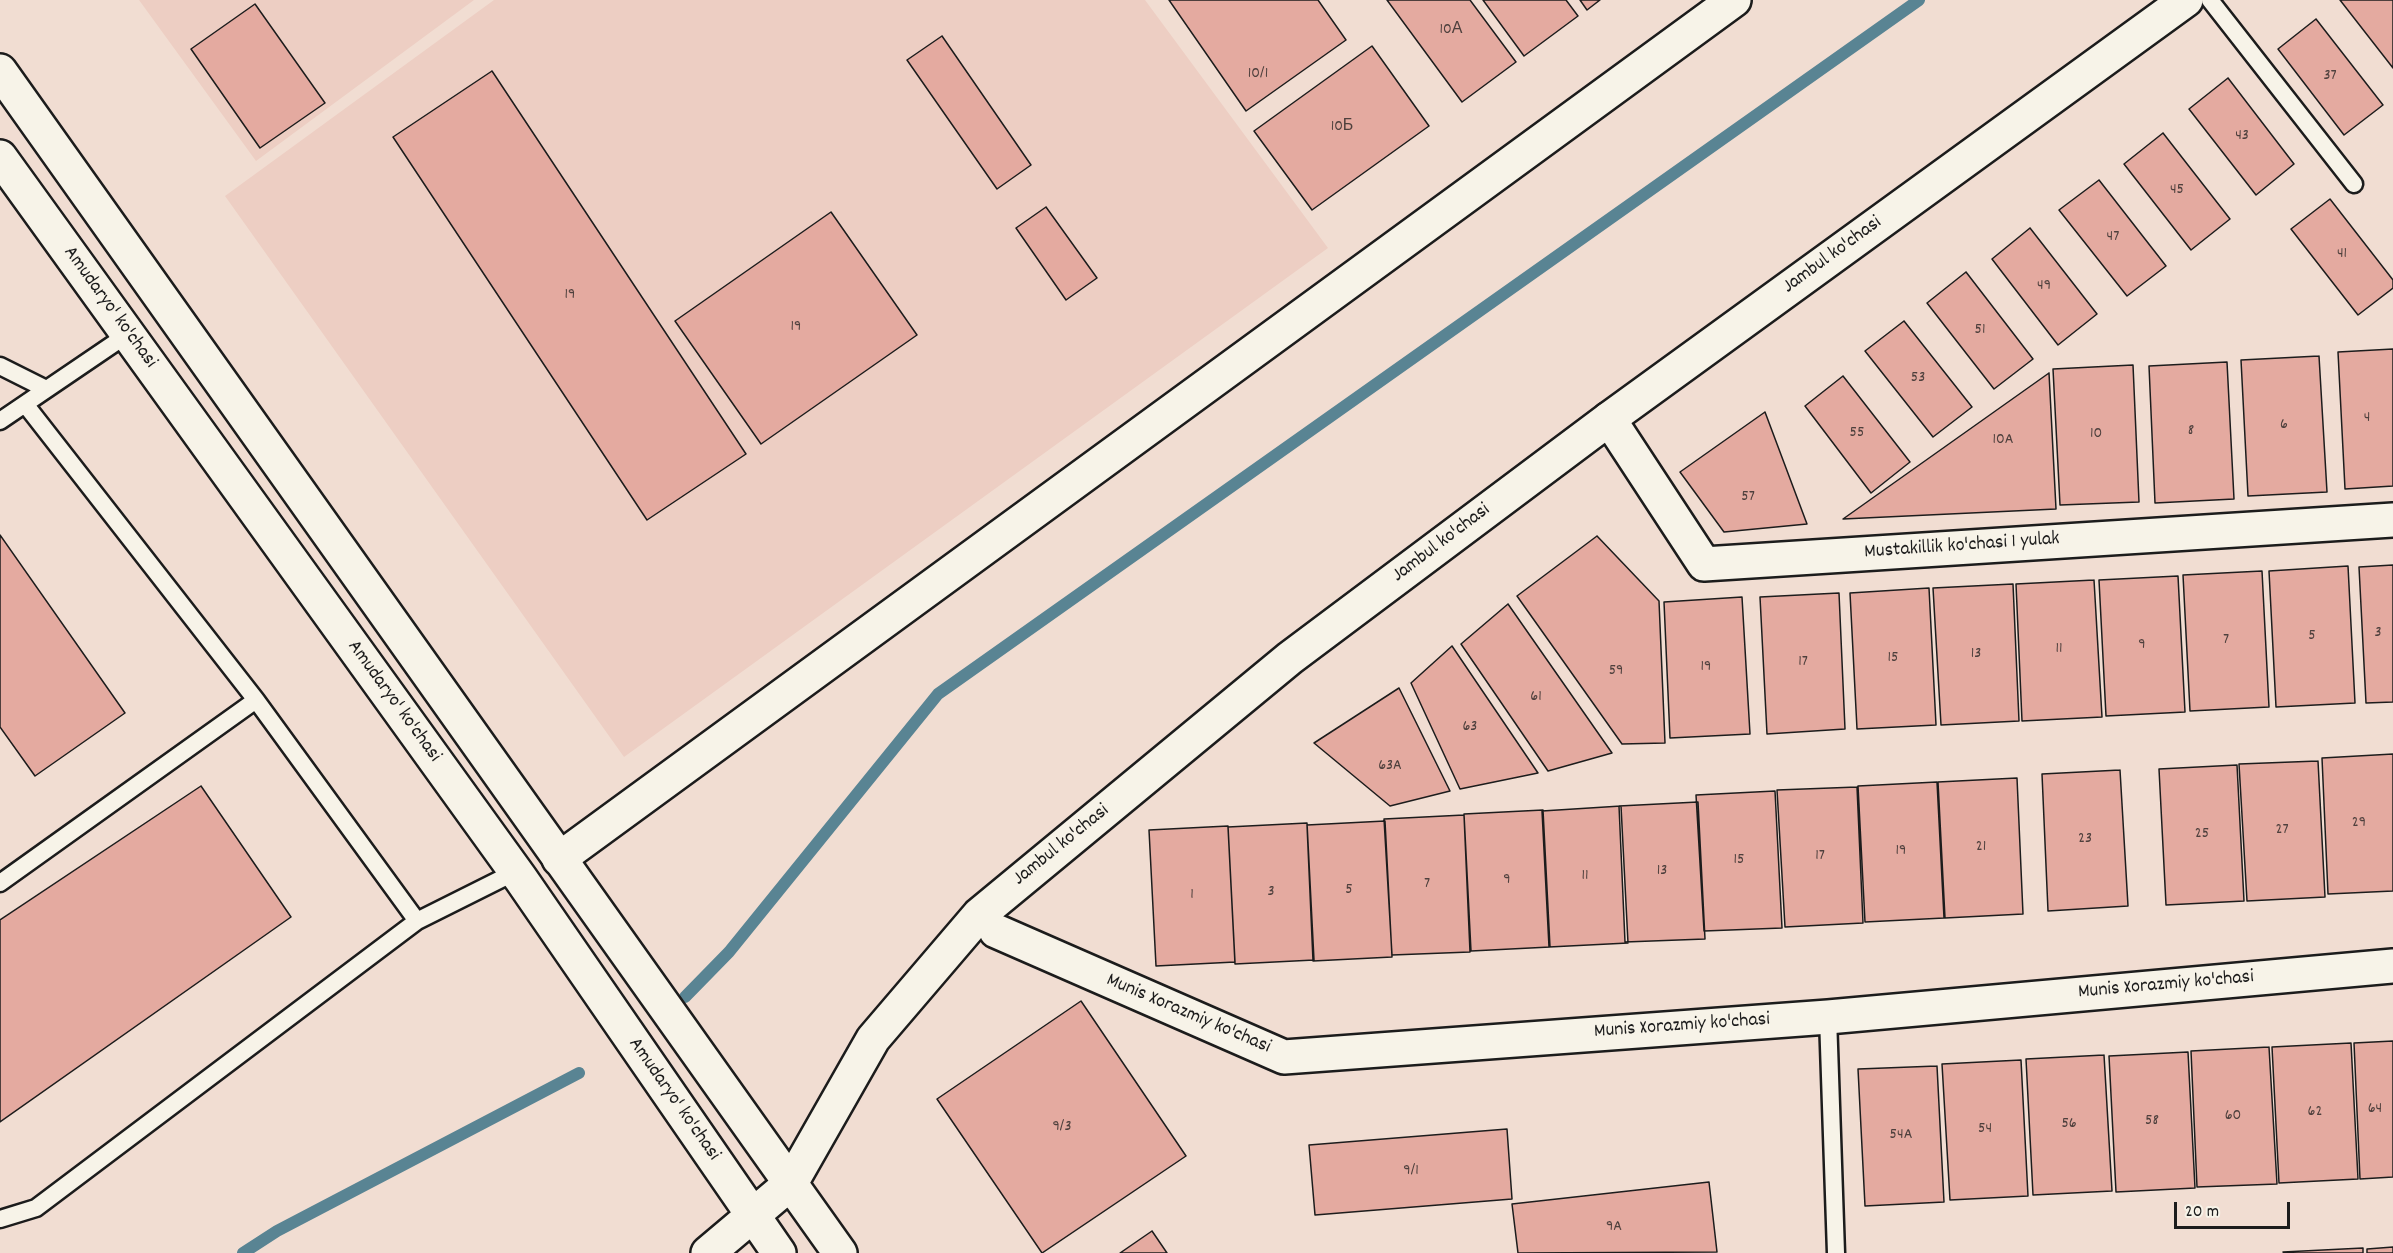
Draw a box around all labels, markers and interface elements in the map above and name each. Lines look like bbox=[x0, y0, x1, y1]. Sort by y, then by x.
house number: 10А bbox=[1440, 21, 1462, 41]
house number: 10/1 bbox=[1248, 65, 1268, 85]
house number: 37 bbox=[2323, 67, 2337, 87]
house number: 10Б bbox=[1331, 118, 1353, 138]
house number: 43 bbox=[2235, 127, 2249, 147]
house number: 45 bbox=[2170, 181, 2184, 201]
street label: Jambul ko'chasi bbox=[1779, 212, 1887, 300]
house number: 47 bbox=[2107, 228, 2119, 248]
street label: Amudaryo' ko'chasi bbox=[57, 242, 161, 374]
house number: 41 bbox=[2337, 245, 2347, 265]
house number: 49 bbox=[2037, 277, 2051, 297]
house number: 19 bbox=[565, 286, 575, 306]
house number: 19 bbox=[791, 318, 801, 338]
house number: 51 bbox=[1975, 321, 1985, 341]
house number: 53 bbox=[1911, 369, 1925, 389]
house number: 4 bbox=[2364, 409, 2370, 429]
house number: 6 bbox=[2280, 416, 2288, 436]
house number: 8 bbox=[2188, 422, 2194, 442]
house number: 55 bbox=[1850, 424, 1864, 444]
house number: 10 bbox=[2090, 425, 2102, 445]
house number: 10A bbox=[1993, 431, 2013, 451]
house number: 57 bbox=[1741, 488, 1755, 508]
street label: Jambul ko'chasi bbox=[1388, 499, 1496, 589]
street label: Mustakillik ko'chasi 1 yulak bbox=[1864, 528, 2060, 566]
house number: 3 bbox=[2374, 624, 2382, 644]
house number: 5 bbox=[2308, 627, 2316, 647]
house number: 7 bbox=[2223, 631, 2229, 651]
street label: Amudaryo' ko'chasi bbox=[341, 636, 445, 768]
house number: 9 bbox=[2138, 636, 2146, 656]
house number: 11 bbox=[2055, 640, 2063, 660]
house number: 13 bbox=[1971, 645, 1981, 665]
house number: 15 bbox=[1888, 649, 1898, 669]
house number: 17 bbox=[1798, 653, 1808, 673]
house number: 19 bbox=[1701, 658, 1711, 678]
house number: 59 bbox=[1609, 662, 1623, 682]
house number: 61 bbox=[1530, 688, 1542, 708]
house number: 63 bbox=[1463, 718, 1477, 738]
house number: 63A bbox=[1378, 757, 1402, 777]
street label: Jambul ko'chasi bbox=[1009, 800, 1115, 892]
house number: 29 bbox=[2352, 814, 2366, 834]
house number: 27 bbox=[2275, 821, 2289, 841]
house number: 25 bbox=[2195, 825, 2209, 845]
house number: 23 bbox=[2078, 830, 2092, 850]
house number: 21 bbox=[1976, 838, 1986, 858]
house number: 19 bbox=[1896, 842, 1906, 862]
house number: 17 bbox=[1815, 847, 1825, 867]
house number: 15 bbox=[1734, 851, 1744, 871]
house number: 13 bbox=[1657, 862, 1667, 882]
house number: 11 bbox=[1581, 867, 1589, 887]
house number: 9 bbox=[1503, 871, 1511, 891]
house number: 7 bbox=[1424, 875, 1430, 895]
house number: 5 bbox=[1345, 881, 1353, 901]
house number: 3 bbox=[1267, 883, 1275, 903]
house number: 1 bbox=[1190, 886, 1194, 906]
street label: Munis Xorazmiy ko'chasi bbox=[2077, 966, 2255, 1006]
street label: Munis Xorazmiy ko'chasi bbox=[1102, 969, 1274, 1061]
street label: Munis Xorazmiy ko'chasi bbox=[1593, 1009, 1771, 1045]
street label: Amudaryo' ko'chasi bbox=[622, 1034, 724, 1166]
house number: 64 bbox=[2368, 1100, 2382, 1120]
house number: 62 bbox=[2308, 1103, 2322, 1123]
house number: 60 bbox=[2225, 1107, 2241, 1127]
house number: 58 bbox=[2145, 1112, 2159, 1132]
house number: 56 bbox=[2061, 1115, 2077, 1135]
house number: 9/3 bbox=[1053, 1118, 1071, 1138]
house number: 54 bbox=[1978, 1120, 1992, 1140]
house number: 54A bbox=[1890, 1126, 1912, 1146]
house number: 9/1 bbox=[1403, 1162, 1419, 1182]
scale bar bbox=[2177, 1190, 2292, 1228]
text: 20 m bbox=[2185, 1200, 2219, 1225]
house number: 9A bbox=[1606, 1218, 1622, 1238]

